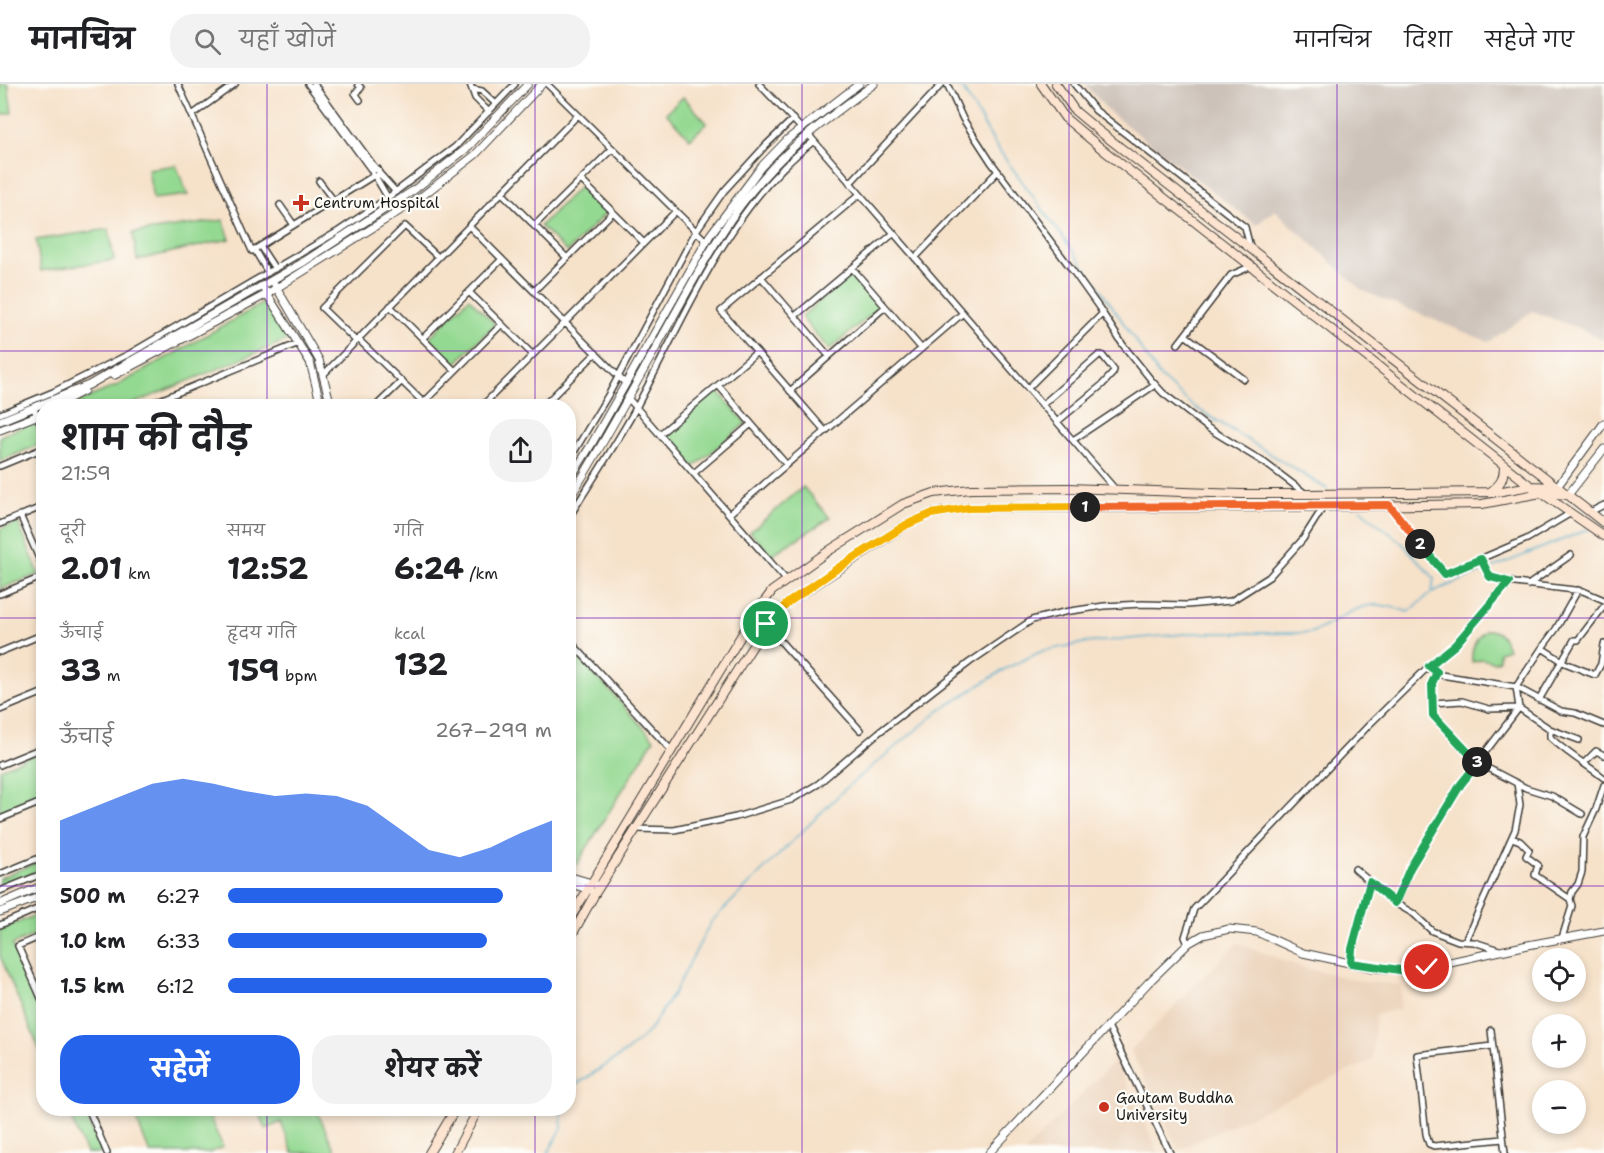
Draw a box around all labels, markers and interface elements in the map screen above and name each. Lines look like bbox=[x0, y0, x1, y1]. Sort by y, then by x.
search box bbox=[170, 14, 590, 68]
text: मानचित्र bbox=[30, 20, 134, 58]
icon: search bbox=[191, 25, 224, 58]
text: यहाँ खोजें bbox=[239, 25, 336, 54]
text: मानचित्र bbox=[1294, 26, 1371, 54]
text: दिशा bbox=[1404, 26, 1452, 54]
text: सहेजे गए bbox=[1485, 26, 1574, 54]
place label: Centrum Hospital bbox=[314, 193, 440, 213]
marker: Centrum Hospital bbox=[292, 194, 310, 212]
text: शाम की दौड़ bbox=[60, 415, 250, 460]
button: share bbox=[489, 419, 552, 482]
text: 21:59 bbox=[60, 460, 111, 486]
pin: 1 bbox=[1070, 492, 1100, 522]
text: 1 bbox=[1081, 496, 1089, 517]
text: दूरी bbox=[60, 520, 85, 541]
text: समय bbox=[227, 520, 265, 541]
text: गति bbox=[394, 520, 423, 541]
pin: 2 bbox=[1405, 529, 1435, 559]
text: 2 bbox=[1414, 533, 1426, 554]
text: 2.01 bbox=[60, 548, 122, 589]
text: 12:52 bbox=[227, 548, 309, 589]
text: 6:24 bbox=[394, 548, 464, 589]
text: km bbox=[122, 563, 151, 584]
text: /km bbox=[464, 563, 498, 584]
pin bbox=[740, 598, 791, 649]
icon: arrive bbox=[749, 607, 782, 640]
text: ऊँचाई bbox=[60, 622, 103, 643]
text: हृदय गति bbox=[227, 622, 296, 643]
text: kcal bbox=[394, 623, 425, 644]
text: 132 bbox=[394, 644, 448, 685]
text: 33 bbox=[60, 650, 101, 691]
text: 159 bbox=[227, 650, 280, 691]
text: m bbox=[101, 665, 121, 686]
text: bpm bbox=[280, 665, 317, 686]
text: 267–299 m bbox=[435, 717, 552, 743]
text: ऊँचाई bbox=[60, 723, 114, 749]
pin: 3 bbox=[1462, 747, 1492, 777]
text: 3 bbox=[1471, 751, 1483, 772]
text: 500 m bbox=[60, 883, 126, 909]
text: 6:27 bbox=[156, 883, 200, 909]
text: 1.0 km bbox=[60, 928, 125, 954]
text: 6:33 bbox=[156, 928, 201, 954]
pin bbox=[1401, 941, 1452, 992]
map controls bbox=[1532, 948, 1586, 1134]
button: locate bbox=[1532, 948, 1586, 1002]
icon: check bbox=[1410, 950, 1443, 983]
text: 1.5 km bbox=[60, 973, 124, 999]
text: 6:12 bbox=[156, 973, 195, 999]
button: + bbox=[1532, 1014, 1586, 1068]
button: सहेजें bbox=[60, 1035, 300, 1104]
button: शेयर करें bbox=[312, 1035, 552, 1104]
button: − bbox=[1532, 1080, 1586, 1134]
place label: Gautam Buddha University bbox=[1116, 1088, 1234, 1125]
marker: Gautam Buddha University bbox=[1097, 1100, 1111, 1114]

